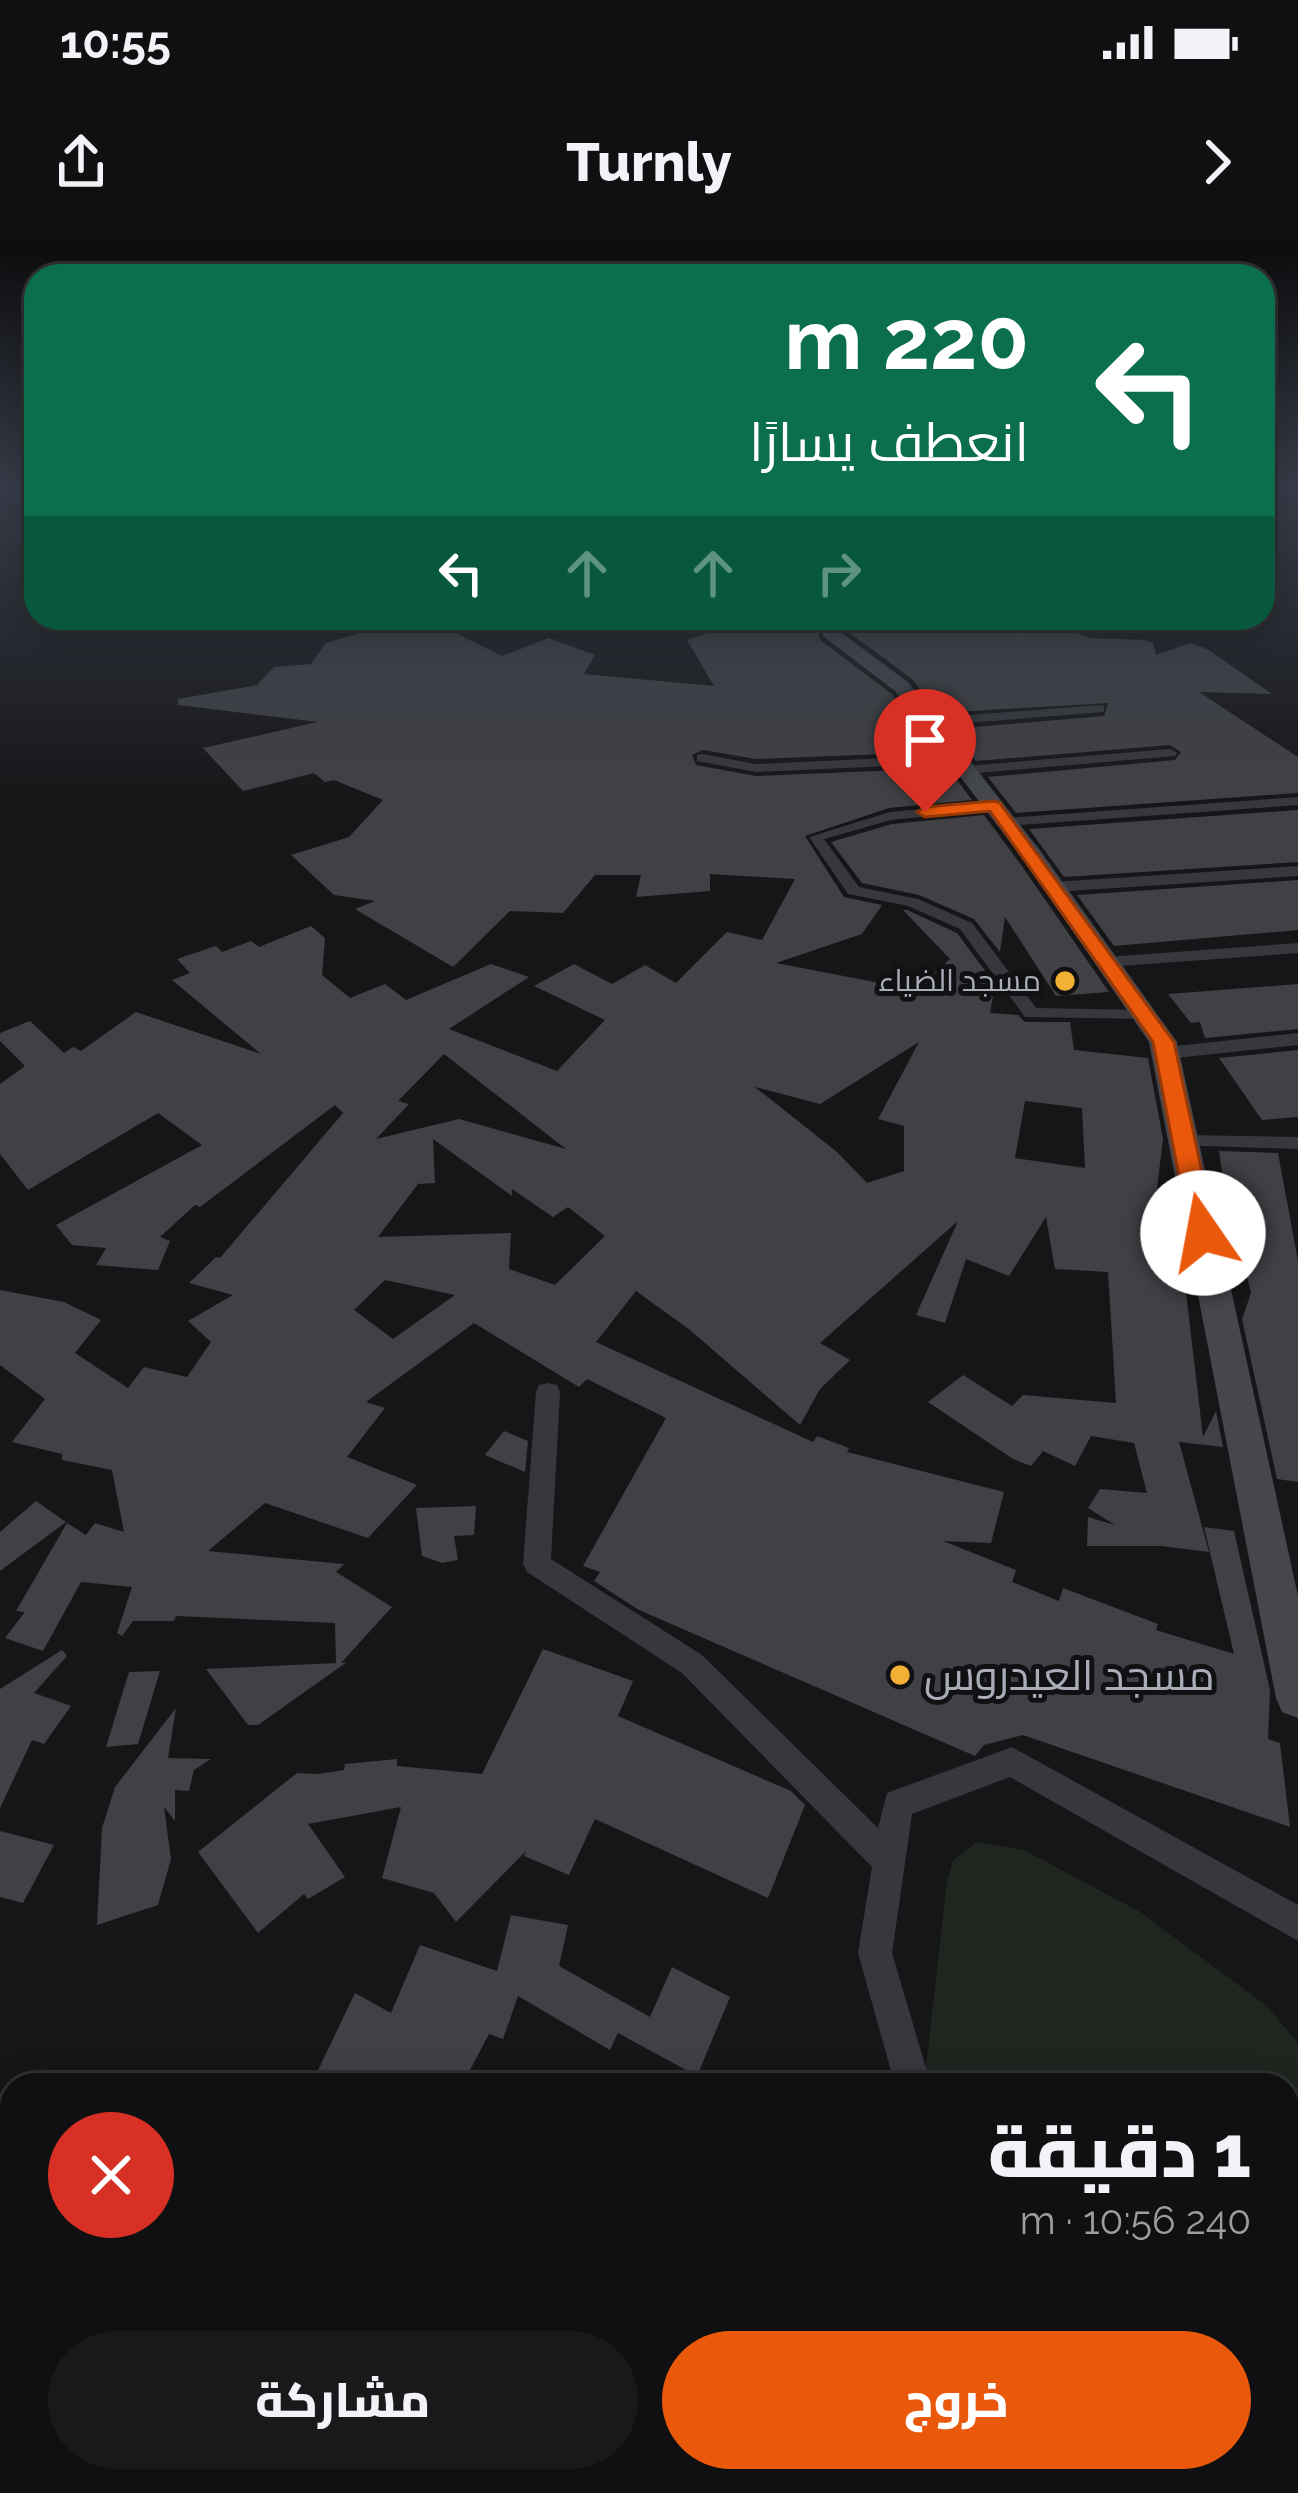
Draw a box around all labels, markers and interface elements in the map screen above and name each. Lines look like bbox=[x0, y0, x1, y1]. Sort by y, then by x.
text: 10:55 bbox=[60, 16, 171, 69]
icon: share bbox=[48, 129, 114, 195]
icon: forward bbox=[1184, 129, 1250, 195]
text: Turnly bbox=[566, 130, 732, 194]
text: 220 m bbox=[784, 290, 1029, 389]
icon: left bbox=[1071, 312, 1227, 468]
text: انعطف يسارًا bbox=[749, 410, 1029, 474]
icon: left bbox=[428, 540, 494, 606]
icon: ahead bbox=[554, 540, 620, 606]
icon: ahead bbox=[680, 540, 746, 606]
icon: right bbox=[806, 540, 872, 606]
pin bbox=[874, 689, 976, 812]
icon: arrive bbox=[892, 707, 958, 773]
place label: مسجد الضياء bbox=[878, 963, 1041, 998]
marker: مسجد الضياء bbox=[1052, 968, 1078, 994]
position arrow bbox=[1140, 1170, 1266, 1296]
place label: مسجد العيدروس bbox=[924, 1651, 1215, 1700]
marker: مسجد العيدروس bbox=[887, 1662, 913, 1688]
text: 1 دقيقة bbox=[988, 2109, 1251, 2194]
button: close bbox=[48, 2112, 174, 2238]
text: 240 m · 10:56 bbox=[1020, 2197, 1251, 2243]
button: مشاركة bbox=[48, 2331, 638, 2469]
button: خروج bbox=[662, 2331, 1251, 2469]

